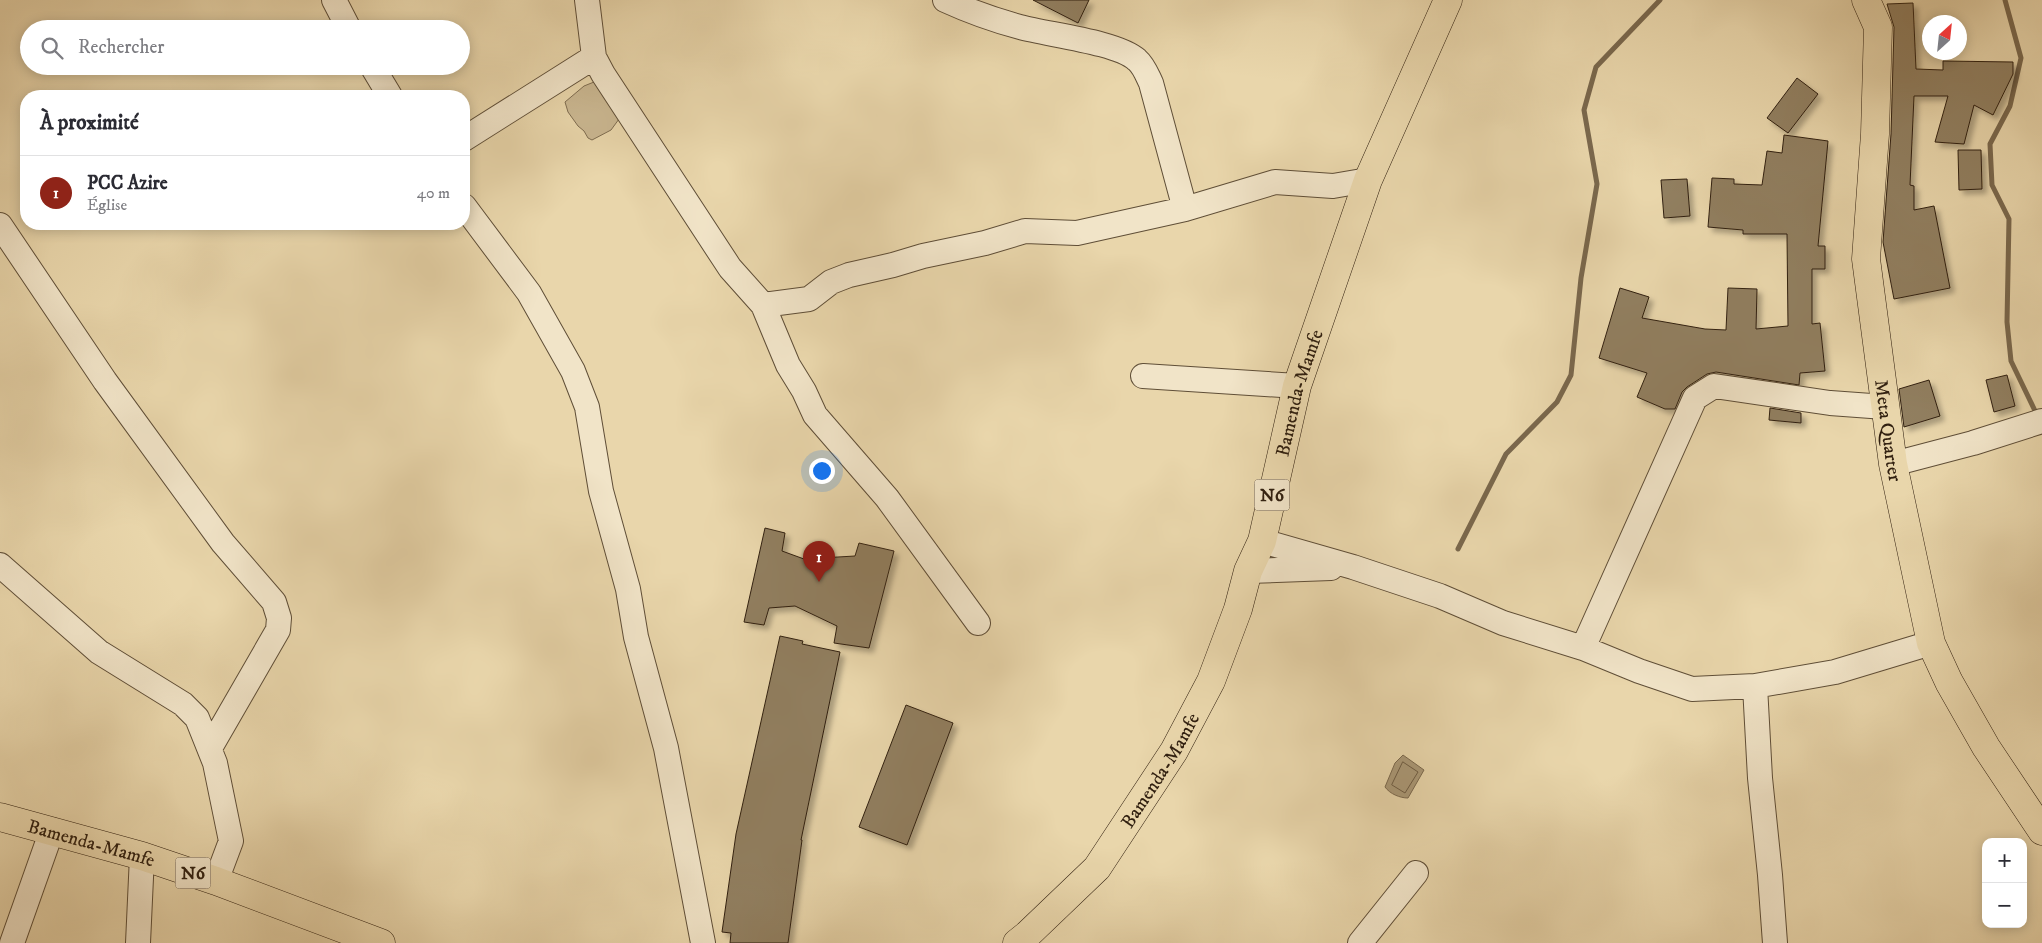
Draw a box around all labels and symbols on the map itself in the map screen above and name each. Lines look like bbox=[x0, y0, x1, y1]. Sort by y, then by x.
north arrow bbox=[1922, 15, 1967, 60]
street label: Bamenda-Mamfe bbox=[1271, 327, 1329, 459]
street label: Meta Quarter bbox=[1869, 378, 1906, 484]
your location bbox=[809, 458, 835, 484]
road number: N6 bbox=[1254, 480, 1290, 510]
pin: 1 bbox=[803, 541, 835, 582]
street label: Bamenda-Mamfe bbox=[1117, 709, 1205, 833]
street label: Bamenda-Mamfe bbox=[25, 815, 158, 873]
road number: N6 bbox=[176, 858, 210, 888]

